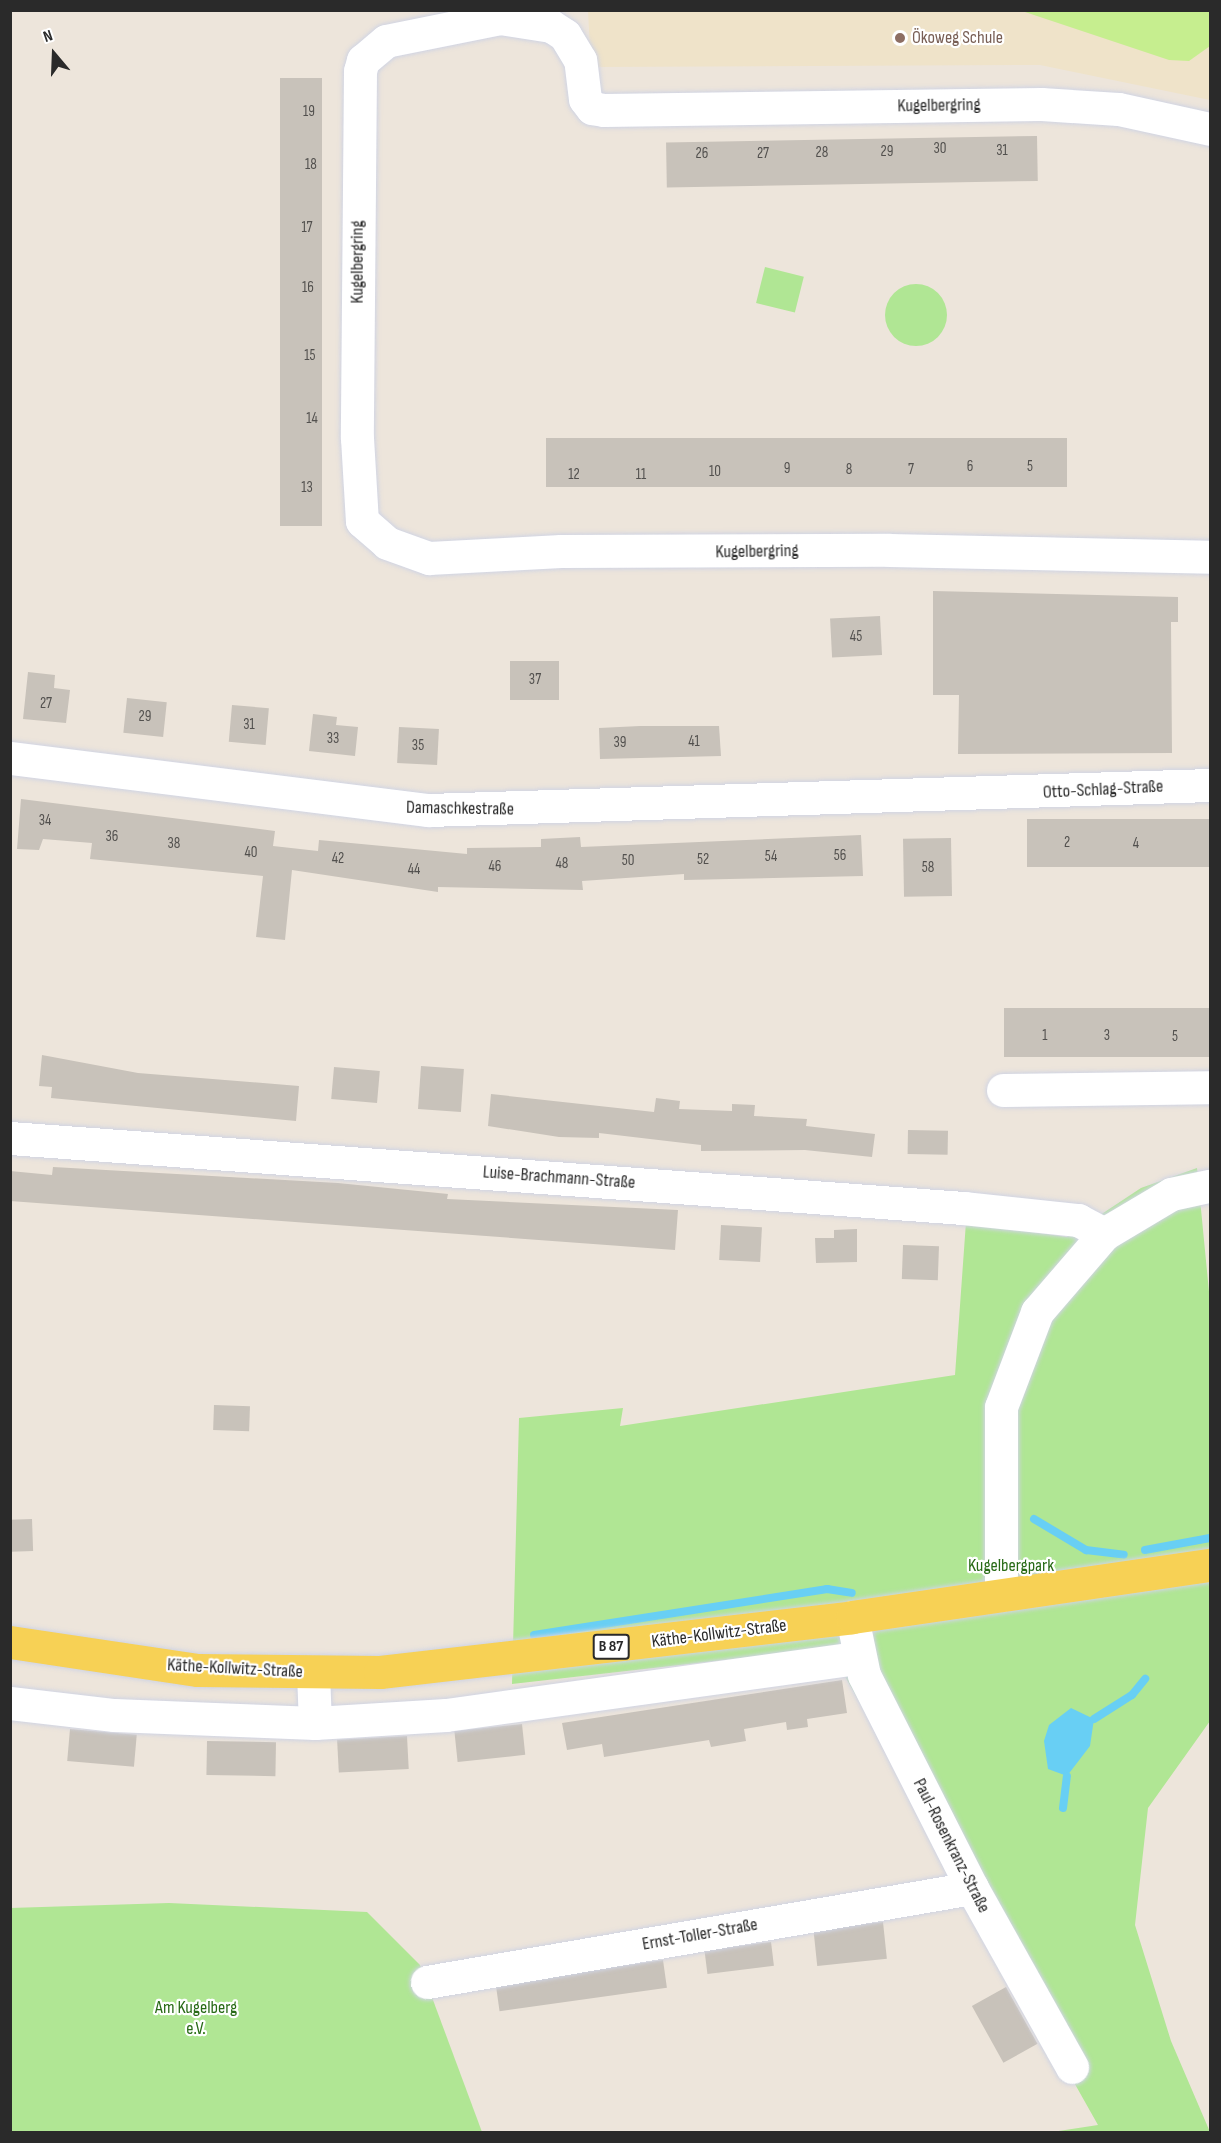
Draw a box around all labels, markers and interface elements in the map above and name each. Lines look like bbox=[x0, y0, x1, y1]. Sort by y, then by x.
north arrow bbox=[24, 24, 84, 84]
text: N bbox=[41, 26, 55, 47]
place label: Ökoweg Schule bbox=[912, 27, 1003, 49]
marker: Ökoweg Schule bbox=[893, 31, 907, 45]
street label: Kugelbergring bbox=[897, 94, 981, 118]
house number: 19 bbox=[303, 103, 315, 121]
house number: 30 bbox=[934, 140, 946, 158]
house number: 31 bbox=[996, 142, 1008, 160]
house number: 29 bbox=[881, 143, 893, 161]
house number: 28 bbox=[816, 144, 828, 162]
house number: 26 bbox=[696, 145, 708, 163]
house number: 27 bbox=[757, 145, 769, 163]
house number: 18 bbox=[305, 156, 317, 174]
house number: 17 bbox=[301, 219, 313, 237]
street label: Kugelbergring bbox=[347, 220, 369, 304]
house number: 16 bbox=[302, 279, 314, 297]
house number: 15 bbox=[304, 347, 316, 365]
house number: 14 bbox=[306, 410, 318, 428]
house number: 6 bbox=[967, 458, 973, 476]
house number: 5 bbox=[1027, 458, 1033, 476]
house number: 9 bbox=[784, 460, 790, 478]
house number: 8 bbox=[846, 461, 852, 479]
house number: 7 bbox=[908, 461, 914, 479]
house number: 10 bbox=[709, 463, 721, 481]
house number: 12 bbox=[568, 466, 580, 484]
house number: 11 bbox=[636, 466, 646, 484]
house number: 13 bbox=[301, 479, 313, 497]
street label: Kugelbergring bbox=[715, 540, 799, 564]
house number: 45 bbox=[850, 628, 862, 646]
house number: 37 bbox=[529, 671, 541, 689]
house number: 27 bbox=[40, 695, 52, 713]
house number: 29 bbox=[139, 708, 151, 726]
house number: 31 bbox=[243, 716, 255, 734]
house number: 33 bbox=[327, 730, 339, 748]
house number: 41 bbox=[688, 733, 700, 751]
house number: 39 bbox=[614, 734, 626, 752]
house number: 35 bbox=[412, 737, 424, 755]
street label: Otto-Schlag-Straße bbox=[1042, 776, 1164, 804]
street label: Damaschkestraße bbox=[406, 797, 514, 821]
house number: 34 bbox=[39, 812, 51, 830]
house number: 36 bbox=[106, 828, 118, 846]
house number: 2 bbox=[1064, 834, 1070, 852]
house number: 38 bbox=[168, 835, 180, 853]
house number: 4 bbox=[1133, 835, 1139, 853]
house number: 40 bbox=[245, 844, 257, 862]
house number: 56 bbox=[834, 847, 846, 865]
house number: 54 bbox=[765, 848, 777, 866]
house number: 42 bbox=[332, 850, 344, 868]
house number: 52 bbox=[697, 851, 709, 869]
house number: 50 bbox=[622, 852, 634, 870]
house number: 48 bbox=[556, 855, 568, 873]
house number: 46 bbox=[489, 858, 501, 876]
house number: 58 bbox=[922, 859, 934, 877]
house number: 44 bbox=[408, 861, 420, 879]
house number: 1 bbox=[1042, 1027, 1048, 1045]
house number: 3 bbox=[1104, 1027, 1110, 1045]
house number: 5 bbox=[1172, 1028, 1178, 1046]
street label: Luise-Brachmann-Straße bbox=[482, 1162, 636, 1194]
park label: Kugelbergpark bbox=[968, 1555, 1054, 1577]
street label: Käthe-Kollwitz-Straße bbox=[650, 1615, 788, 1653]
road number: B 87 bbox=[592, 1634, 630, 1660]
street label: Käthe-Kollwitz-Straße bbox=[167, 1655, 303, 1683]
street label: Paul-Rosenkranz-Straße bbox=[908, 1775, 994, 1917]
street label: Ernst-Toller-Straße bbox=[641, 1914, 759, 1956]
park label: Am Kugelberg e.V. bbox=[155, 1998, 237, 2040]

